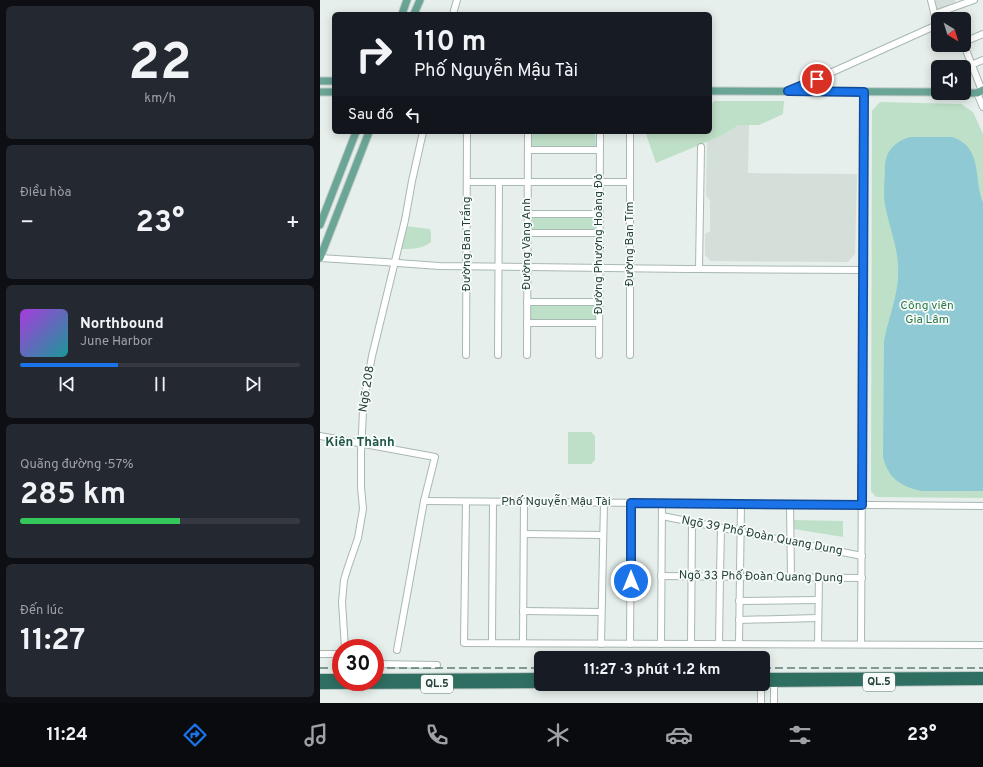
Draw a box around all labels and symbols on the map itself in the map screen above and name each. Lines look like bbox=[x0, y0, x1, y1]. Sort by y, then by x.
north arrow bbox=[931, 12, 971, 52]
pin bbox=[800, 62, 834, 96]
street label: Đường Phượng Hoàng Đỏ bbox=[591, 173, 607, 314]
street label: Đường Ban Trắng bbox=[459, 197, 475, 291]
street label: Đường Vàng Anh bbox=[519, 198, 535, 290]
street label: Đường Ban Tím bbox=[622, 202, 638, 286]
park label: Công viên Gia Lâm bbox=[900, 298, 954, 328]
street label: Ngõ 208 bbox=[355, 364, 379, 414]
district label: Kiên Thành bbox=[325, 435, 395, 451]
street label: Phố Nguyễn Mậu Tài bbox=[501, 494, 611, 510]
street label: Ngõ 39 Phố Đoàn Quang Dung bbox=[680, 513, 844, 559]
position arrow bbox=[610, 560, 652, 602]
street label: Ngõ 33 Phố Đoàn Quang Dung bbox=[679, 568, 843, 586]
speed limit sign: 30 bbox=[332, 639, 384, 691]
road number: QL.5 bbox=[863, 673, 895, 691]
road number: QL.5 bbox=[421, 675, 453, 693]

